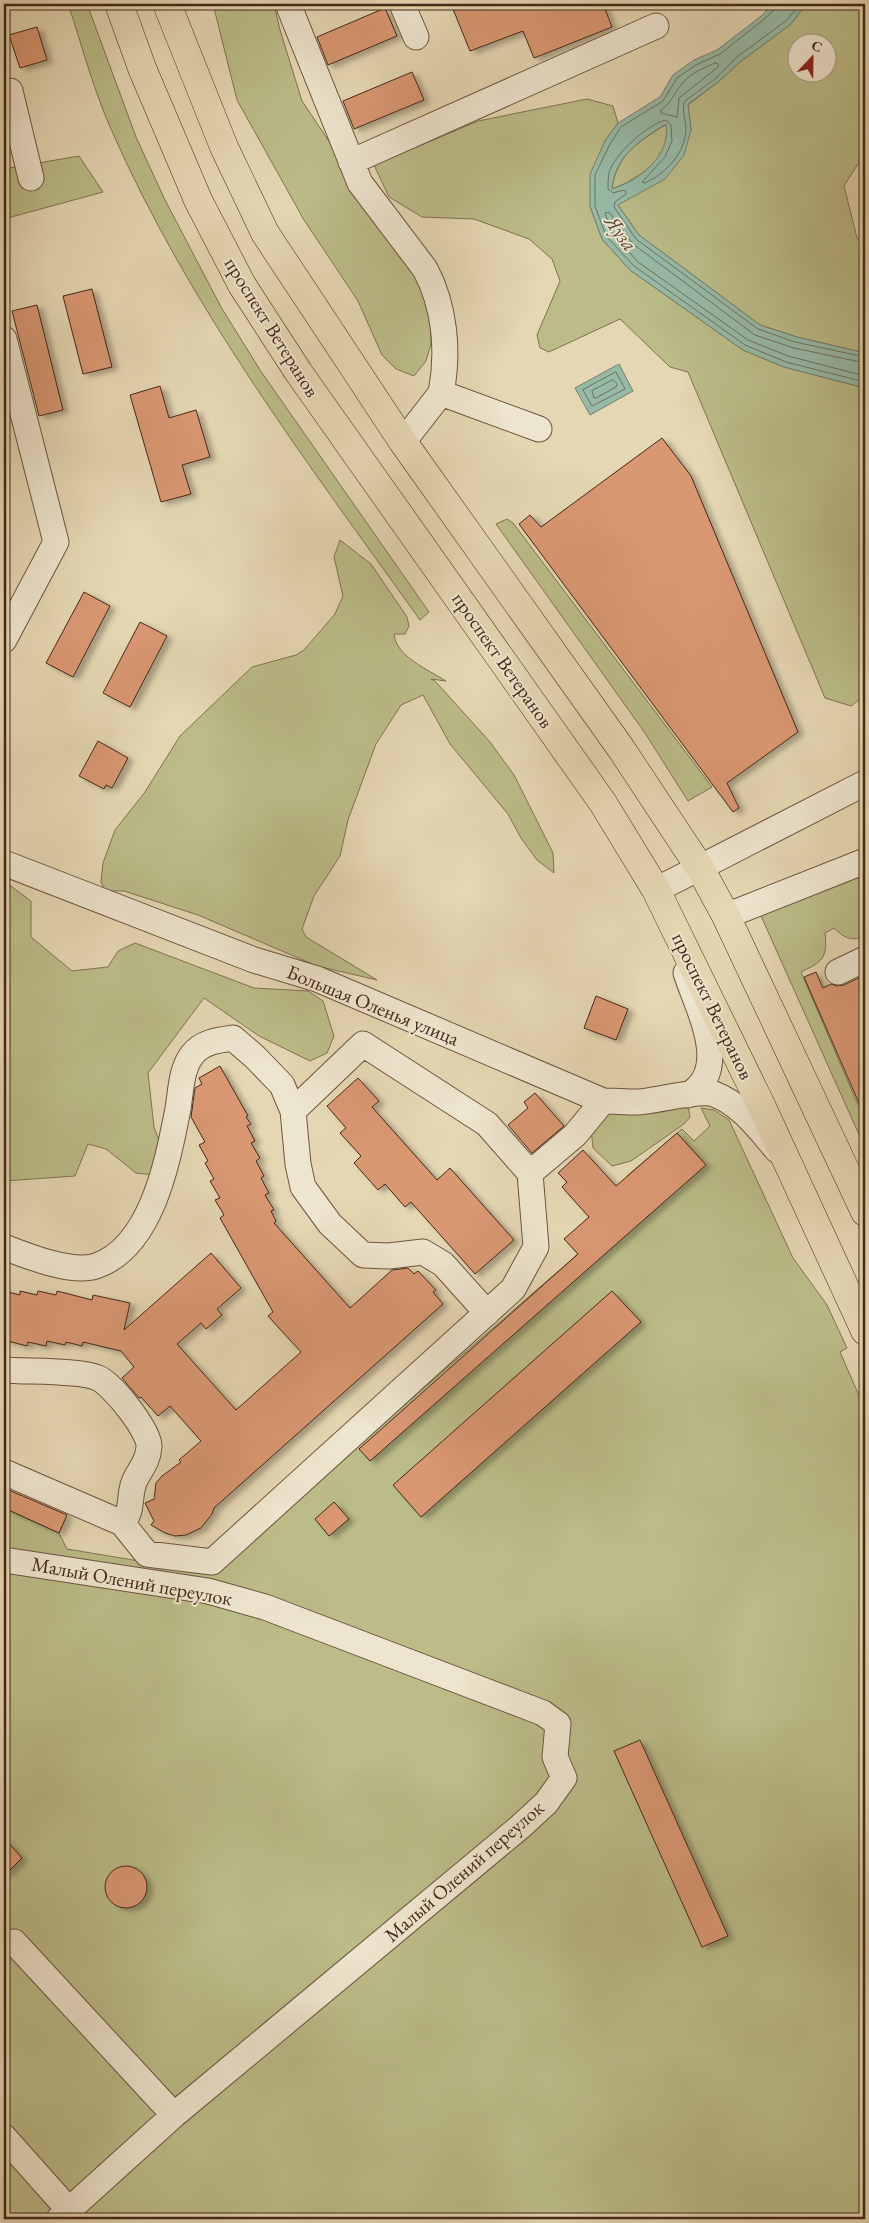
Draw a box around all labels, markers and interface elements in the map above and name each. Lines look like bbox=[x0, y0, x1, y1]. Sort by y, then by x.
north arrow bbox=[786, 32, 836, 82]
text: С bbox=[809, 36, 825, 56]
water label: Яуза bbox=[598, 207, 644, 256]
street label: проспект Ветеранов bbox=[219, 252, 325, 402]
street label: проспект Ветеранов bbox=[446, 587, 560, 733]
street label: проспект Ветеранов bbox=[666, 928, 760, 1084]
street label: Большая Оленья улица bbox=[283, 959, 463, 1051]
street label: Малый Олений переулок bbox=[30, 1551, 235, 1612]
street label: Малый Олений переулок bbox=[379, 1794, 549, 1947]

